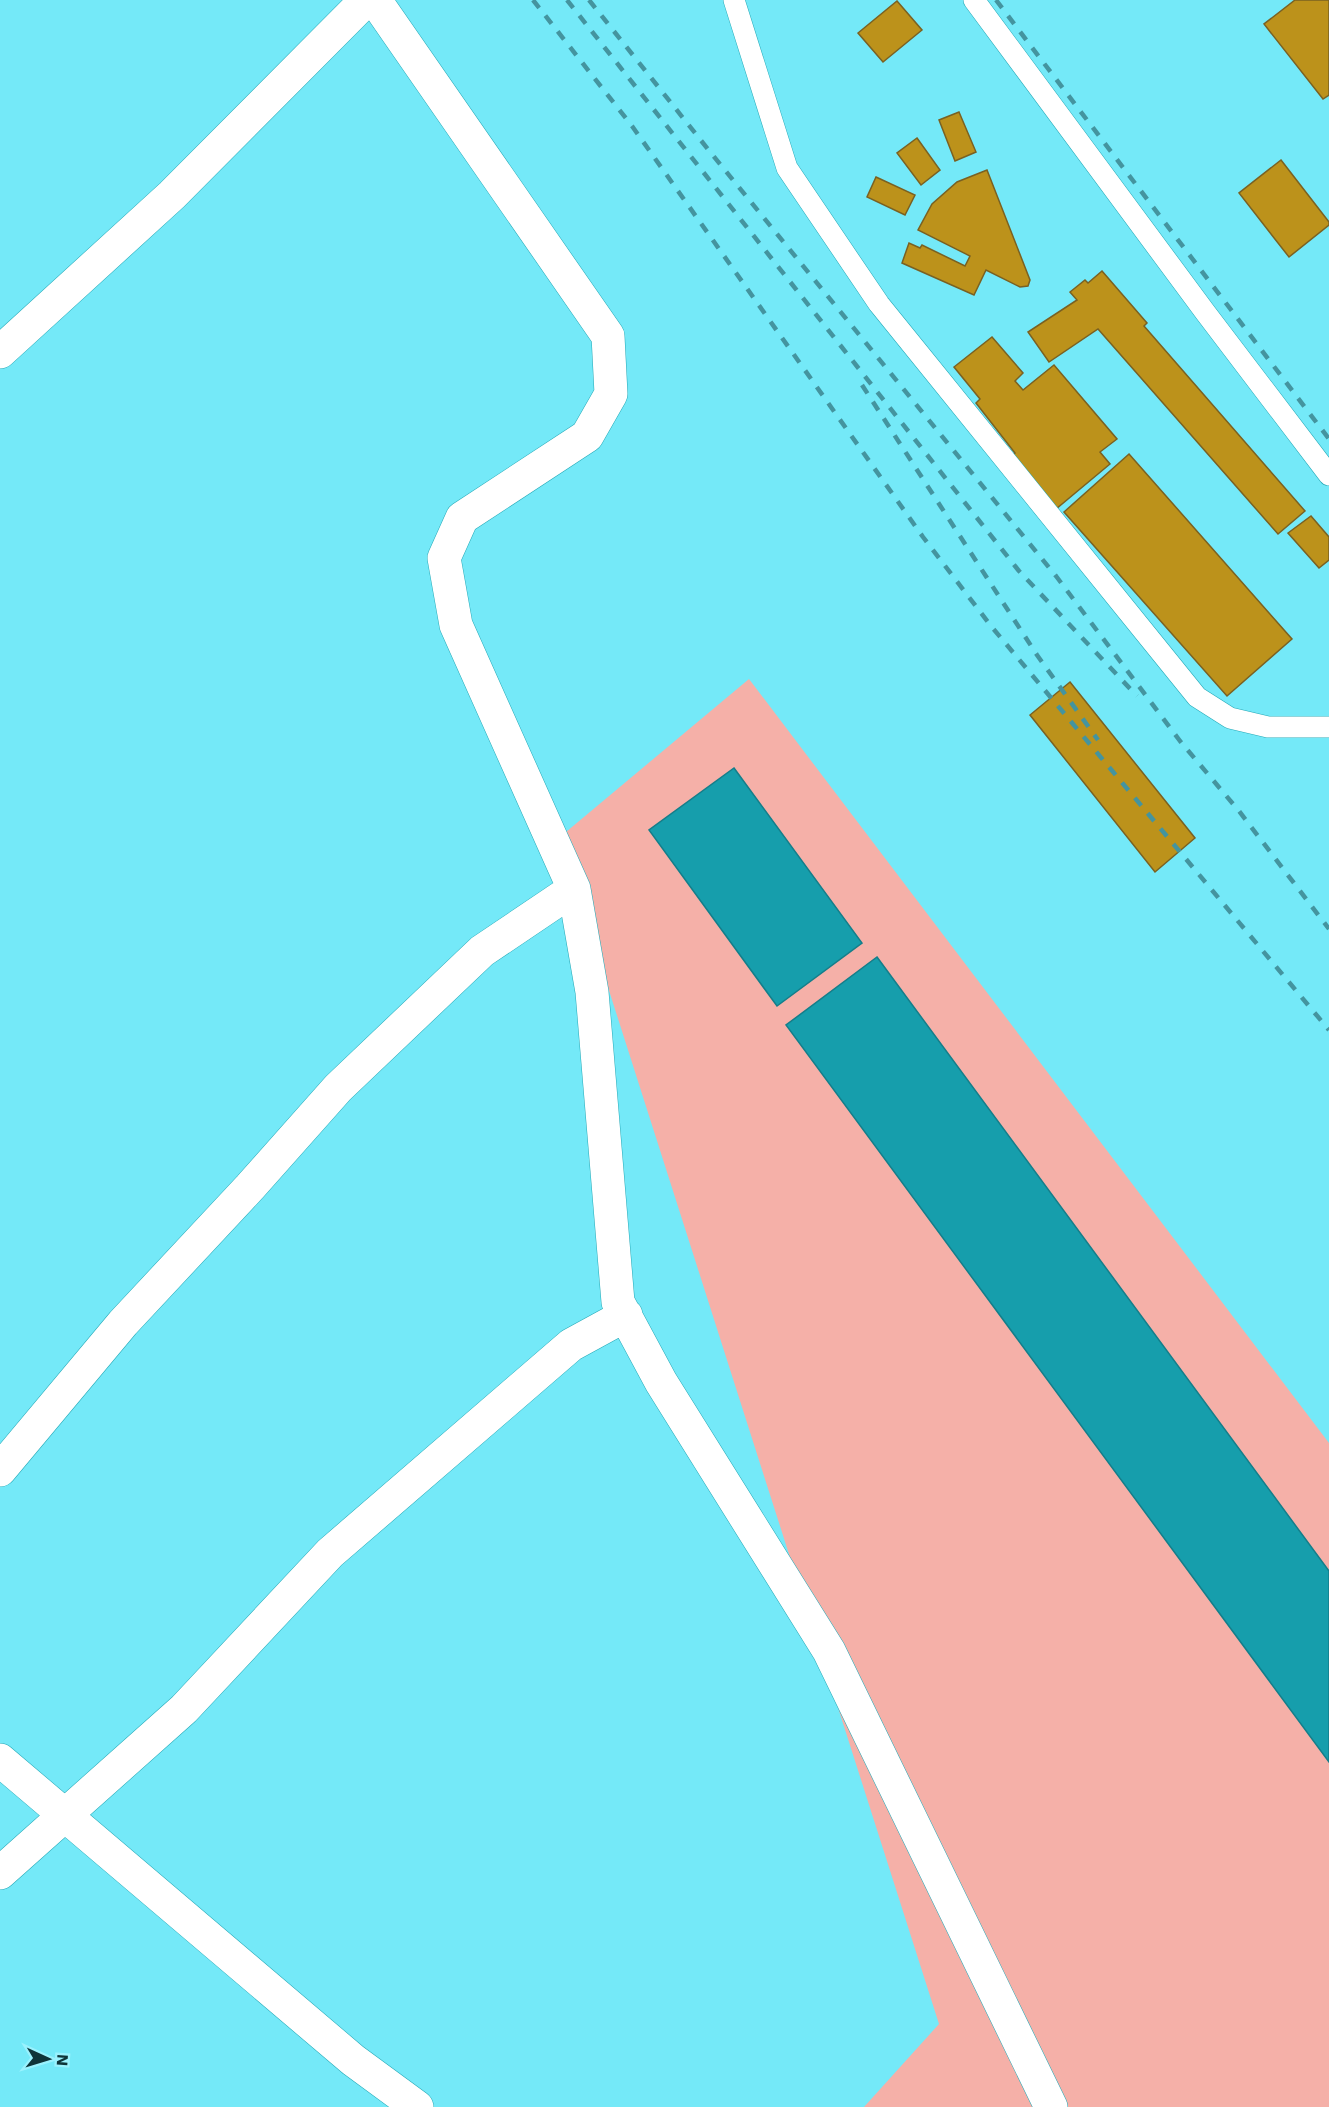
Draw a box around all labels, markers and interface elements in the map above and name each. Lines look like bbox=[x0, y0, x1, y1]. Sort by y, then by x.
north arrow bbox=[18, 2029, 78, 2089]
text: N bbox=[53, 2053, 72, 2067]

